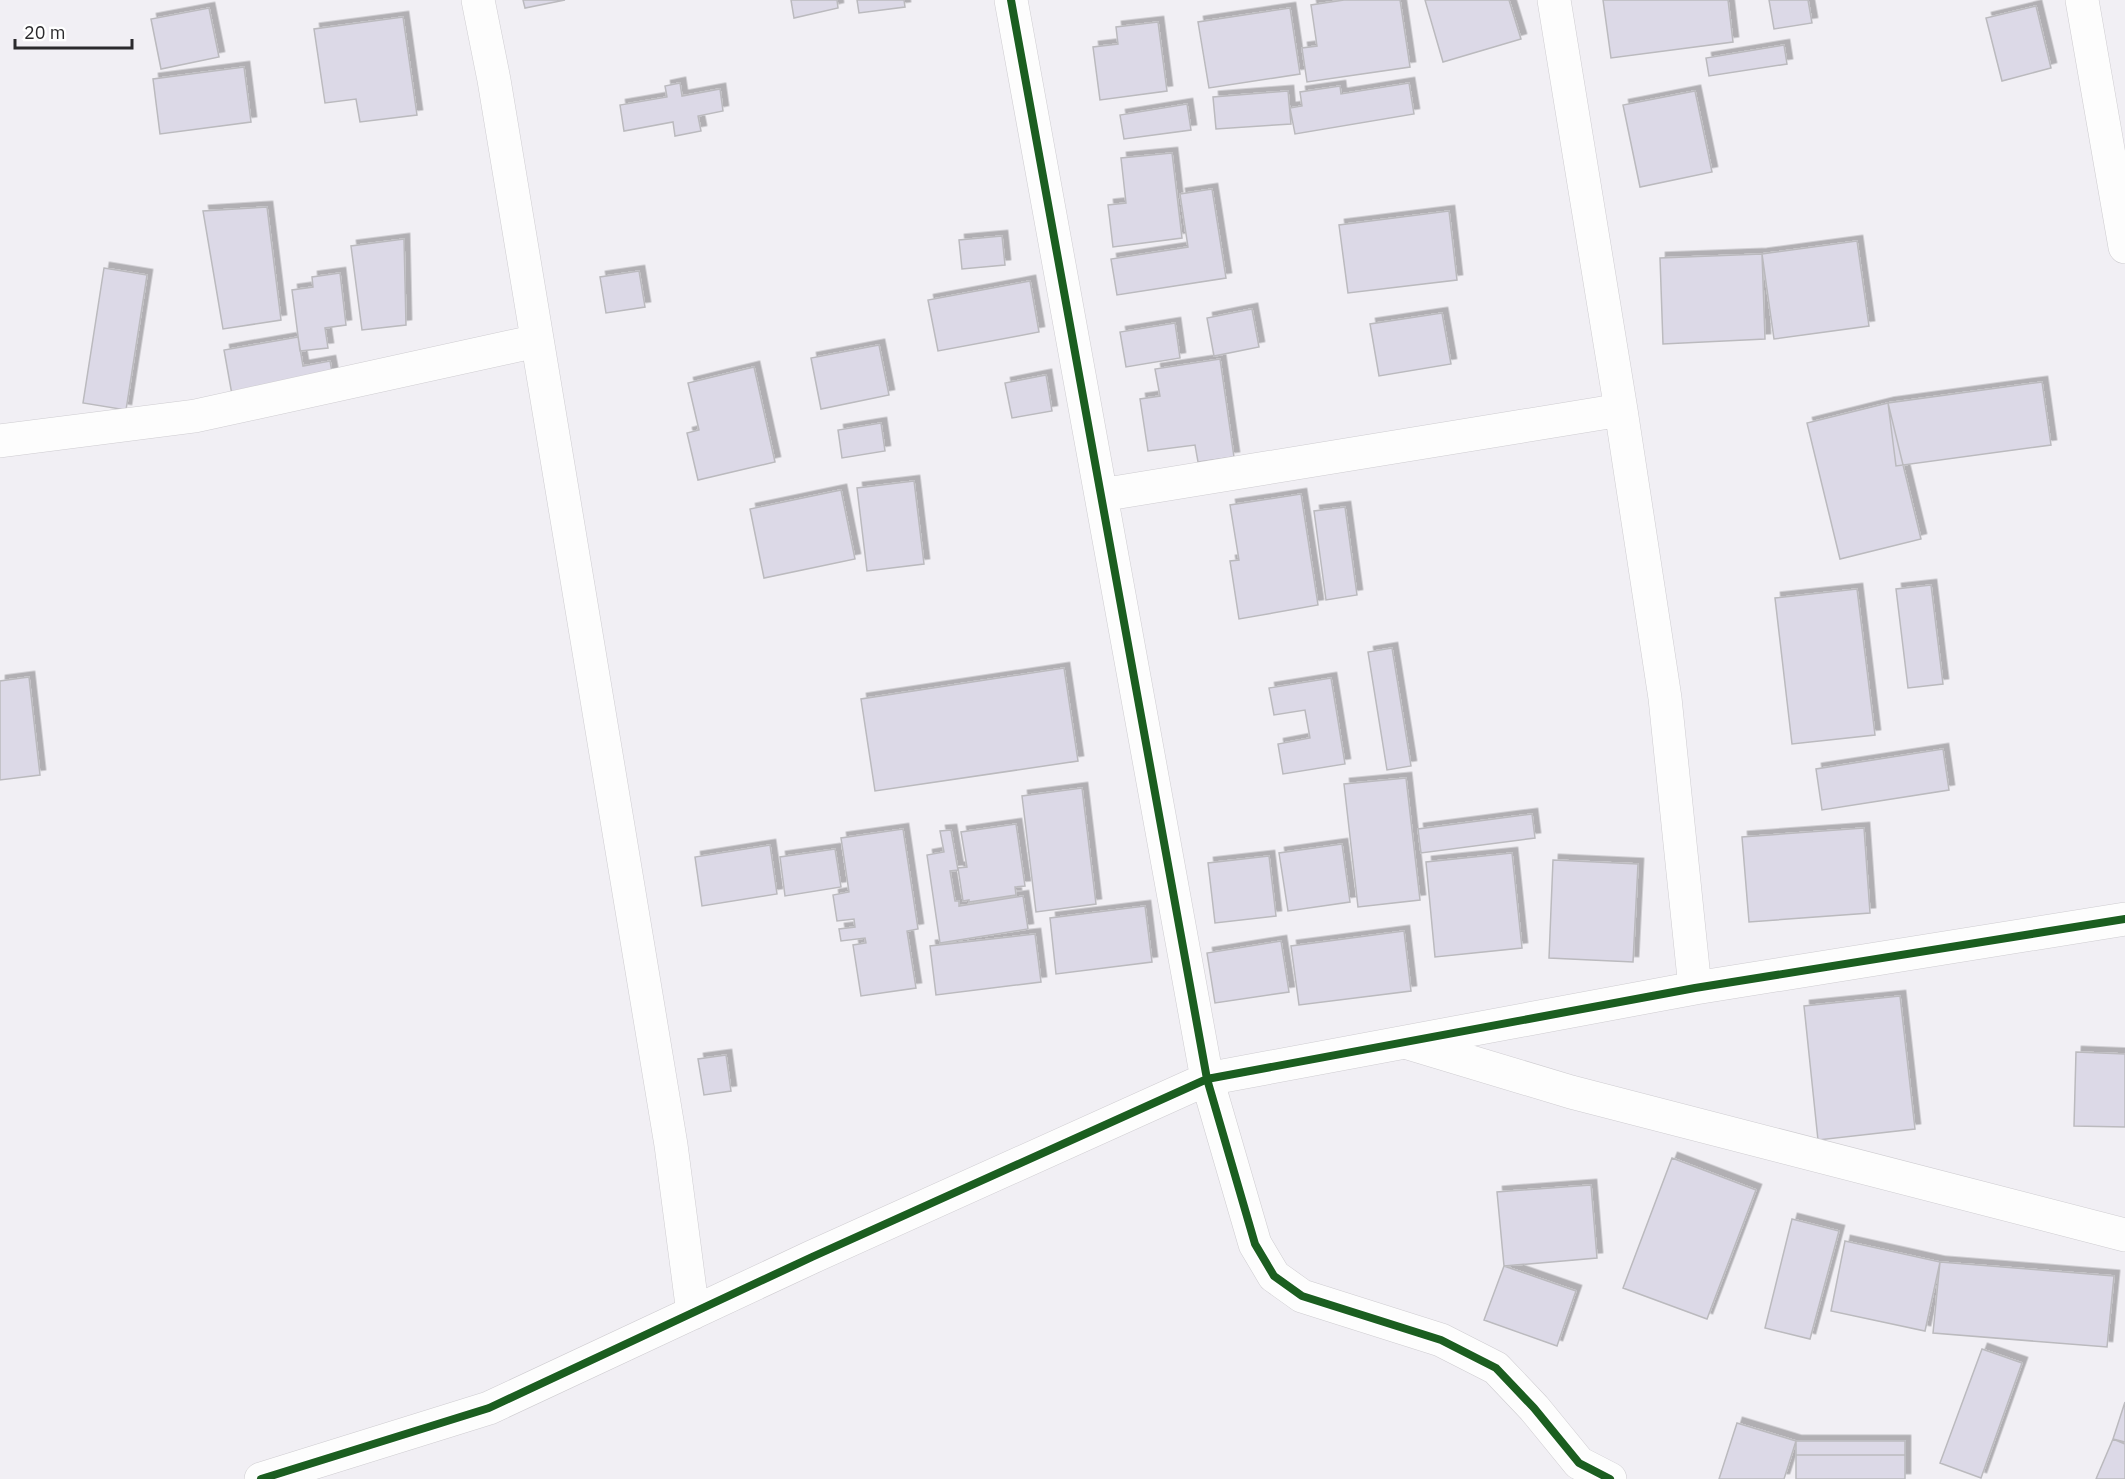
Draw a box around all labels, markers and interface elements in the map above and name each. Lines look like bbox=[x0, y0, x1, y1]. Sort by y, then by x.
scale bar bbox=[15, 12, 132, 50]
text: 20 m bbox=[24, 21, 66, 44]

